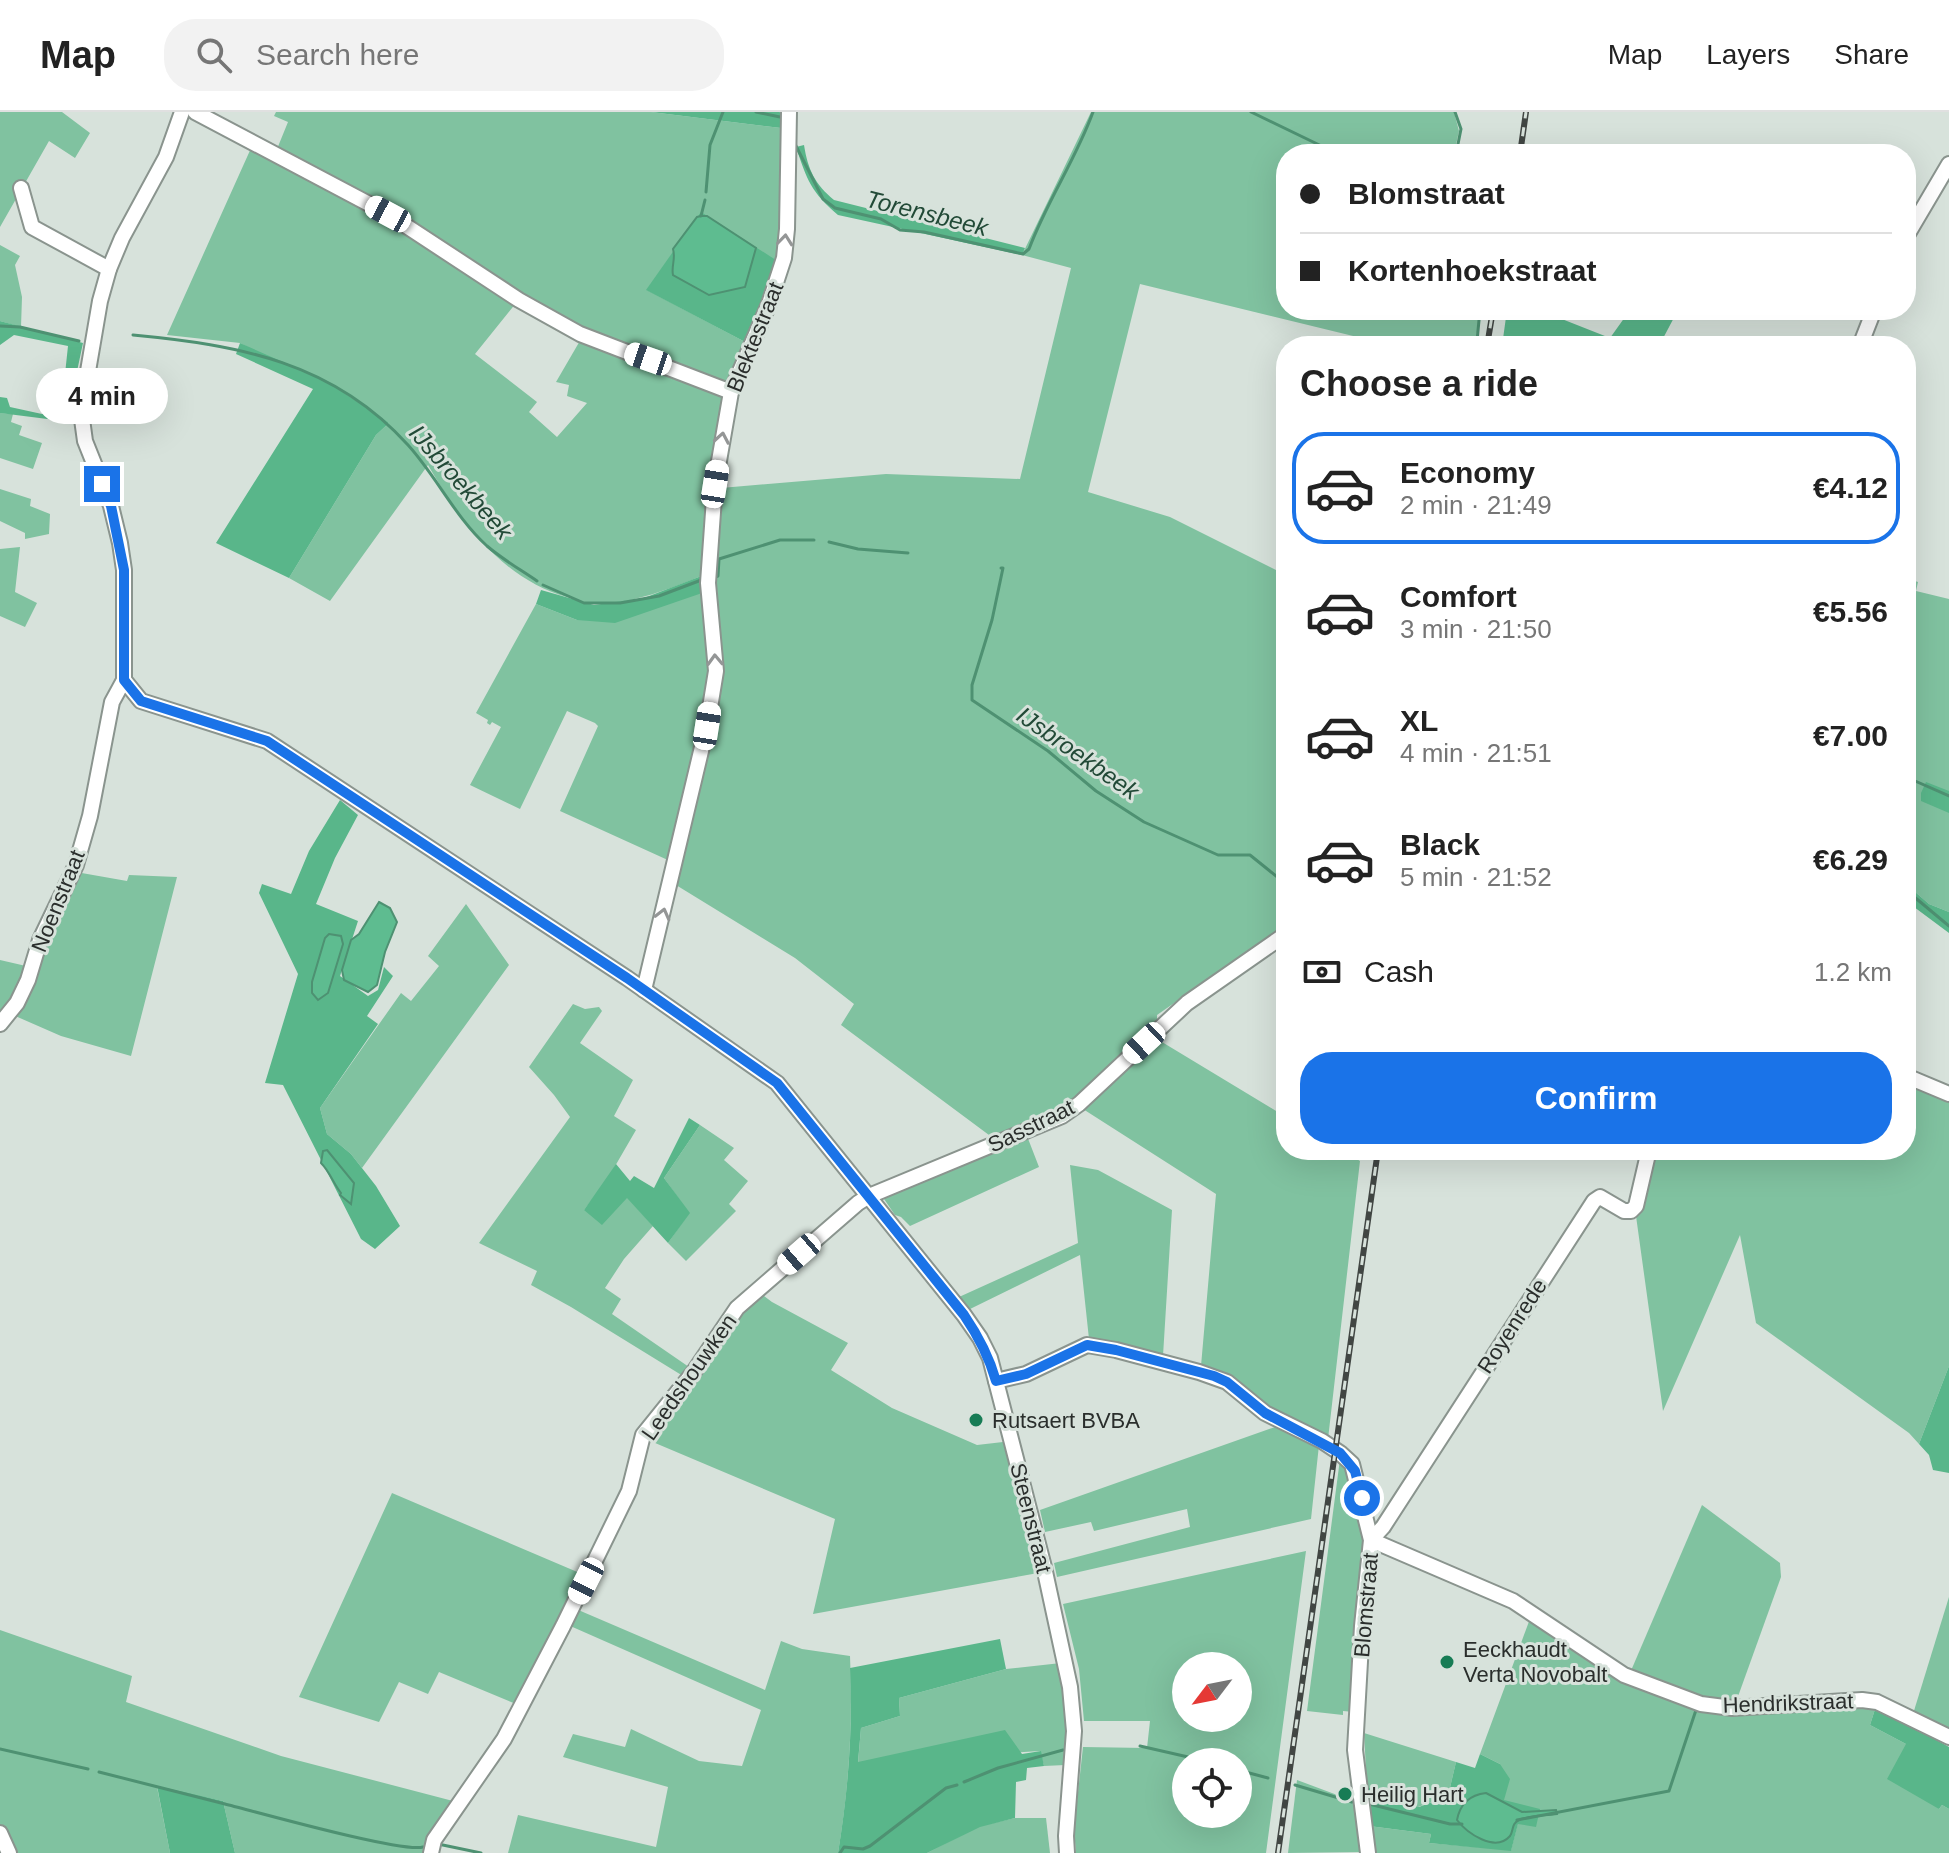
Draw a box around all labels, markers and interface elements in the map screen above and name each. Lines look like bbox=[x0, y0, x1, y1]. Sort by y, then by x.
search box bbox=[164, 19, 724, 91]
icon: search bbox=[192, 33, 236, 77]
text: Map bbox=[40, 34, 116, 76]
text: Search here bbox=[256, 38, 419, 71]
text: Map bbox=[1608, 39, 1662, 70]
text: Layers bbox=[1706, 39, 1790, 70]
text: Share bbox=[1834, 39, 1909, 70]
text: Blomstraat bbox=[1348, 177, 1505, 210]
water label: Torensbeek bbox=[863, 185, 993, 242]
car bbox=[361, 192, 415, 236]
one-way arrow bbox=[777, 233, 794, 246]
text: Kortenhoekstraat bbox=[1348, 254, 1596, 287]
street label: Blektestraat bbox=[722, 278, 788, 396]
car bbox=[621, 340, 675, 378]
text: Choose a ride bbox=[1300, 363, 1538, 404]
callout: 4 min bbox=[36, 368, 168, 424]
text: 4 min bbox=[68, 381, 136, 411]
water label: IJsbroekbeek bbox=[404, 419, 519, 546]
one-way arrow bbox=[713, 431, 730, 444]
icon: car bbox=[1304, 452, 1376, 524]
text: Economy bbox=[1400, 456, 1535, 489]
car bbox=[699, 458, 731, 510]
route end bbox=[84, 466, 120, 502]
text: €4.12 bbox=[1813, 471, 1888, 504]
text: 2 min · 21:49 bbox=[1400, 490, 1552, 520]
icon: car bbox=[1304, 576, 1376, 648]
text: Comfort bbox=[1400, 580, 1517, 613]
text: €5.56 bbox=[1813, 595, 1888, 628]
text: 3 min · 21:50 bbox=[1400, 614, 1552, 644]
one-way arrow bbox=[707, 653, 724, 666]
car bbox=[691, 700, 723, 752]
icon: car bbox=[1304, 700, 1376, 772]
water label: IJsbroekbeek bbox=[1012, 701, 1146, 806]
text: XL bbox=[1400, 704, 1438, 737]
text: €7.00 bbox=[1813, 719, 1888, 752]
text: 4 min · 21:51 bbox=[1400, 738, 1552, 768]
icon: car bbox=[1304, 824, 1376, 896]
text: Black bbox=[1400, 828, 1480, 861]
text: €6.29 bbox=[1813, 843, 1888, 876]
street label: Noenstraat bbox=[26, 846, 90, 956]
text: 5 min · 21:52 bbox=[1400, 862, 1552, 892]
one-way arrow bbox=[654, 908, 671, 922]
icon: cash bbox=[1300, 950, 1344, 994]
text: Cash bbox=[1364, 955, 1434, 988]
text: 1.2 km bbox=[1814, 957, 1892, 987]
car bbox=[1118, 1018, 1170, 1068]
button: Confirm bbox=[1300, 1052, 1892, 1144]
street label: Sasstraat bbox=[984, 1094, 1078, 1158]
car bbox=[773, 1229, 825, 1279]
street label: Royenrede bbox=[1472, 1274, 1552, 1378]
street label: Leedshouwken bbox=[636, 1309, 742, 1445]
place label: Rutsaert BVBA bbox=[992, 1408, 1140, 1433]
marker: Rutsaert BVBA bbox=[967, 1411, 985, 1429]
street label: Steenstraat bbox=[1005, 1460, 1057, 1576]
route start bbox=[1344, 1480, 1380, 1516]
street label: Blomstraat bbox=[1349, 1552, 1383, 1658]
car bbox=[564, 1554, 608, 1608]
place label: Eeckhaudt Verta Novobalt bbox=[1463, 1637, 1607, 1687]
north arrow bbox=[1172, 1652, 1252, 1732]
map controls bbox=[1172, 1652, 1252, 1828]
marker: Eeckhaudt Verta Novobalt bbox=[1438, 1653, 1456, 1671]
street label: Hendrikstraat bbox=[1722, 1688, 1854, 1718]
button: locate bbox=[1172, 1748, 1252, 1828]
place label: Heilig Hart bbox=[1361, 1782, 1464, 1807]
marker: Heilig Hart bbox=[1336, 1785, 1354, 1803]

